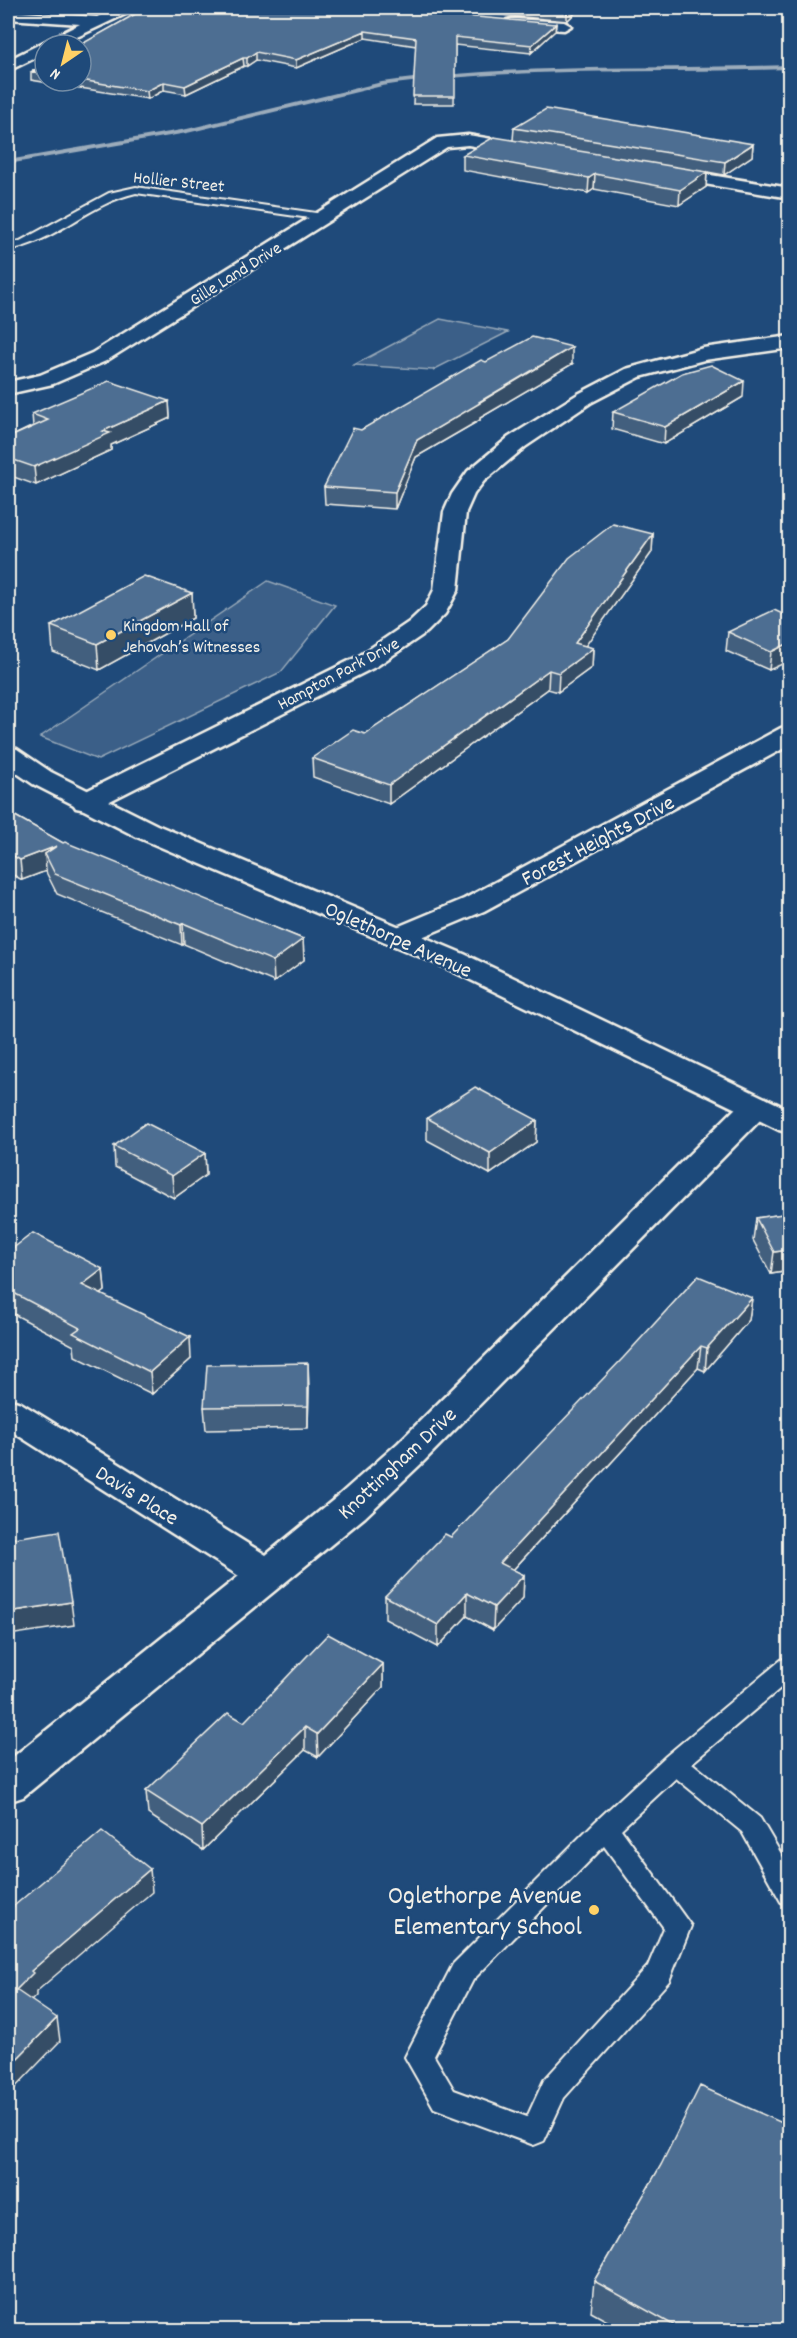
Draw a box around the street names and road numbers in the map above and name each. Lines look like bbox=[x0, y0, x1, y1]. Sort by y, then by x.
street label: Hollier Street bbox=[132, 166, 226, 201]
street label: Gille Land Drive bbox=[185, 237, 287, 313]
street label: Hampton Park Drive bbox=[274, 632, 405, 718]
street label: Forest Heights Drive bbox=[517, 789, 681, 896]
street label: Oglethorpe Avenue bbox=[319, 895, 476, 988]
street label: Knottingham Drive bbox=[332, 1401, 465, 1528]
street label: Davis Place bbox=[88, 1459, 184, 1535]

